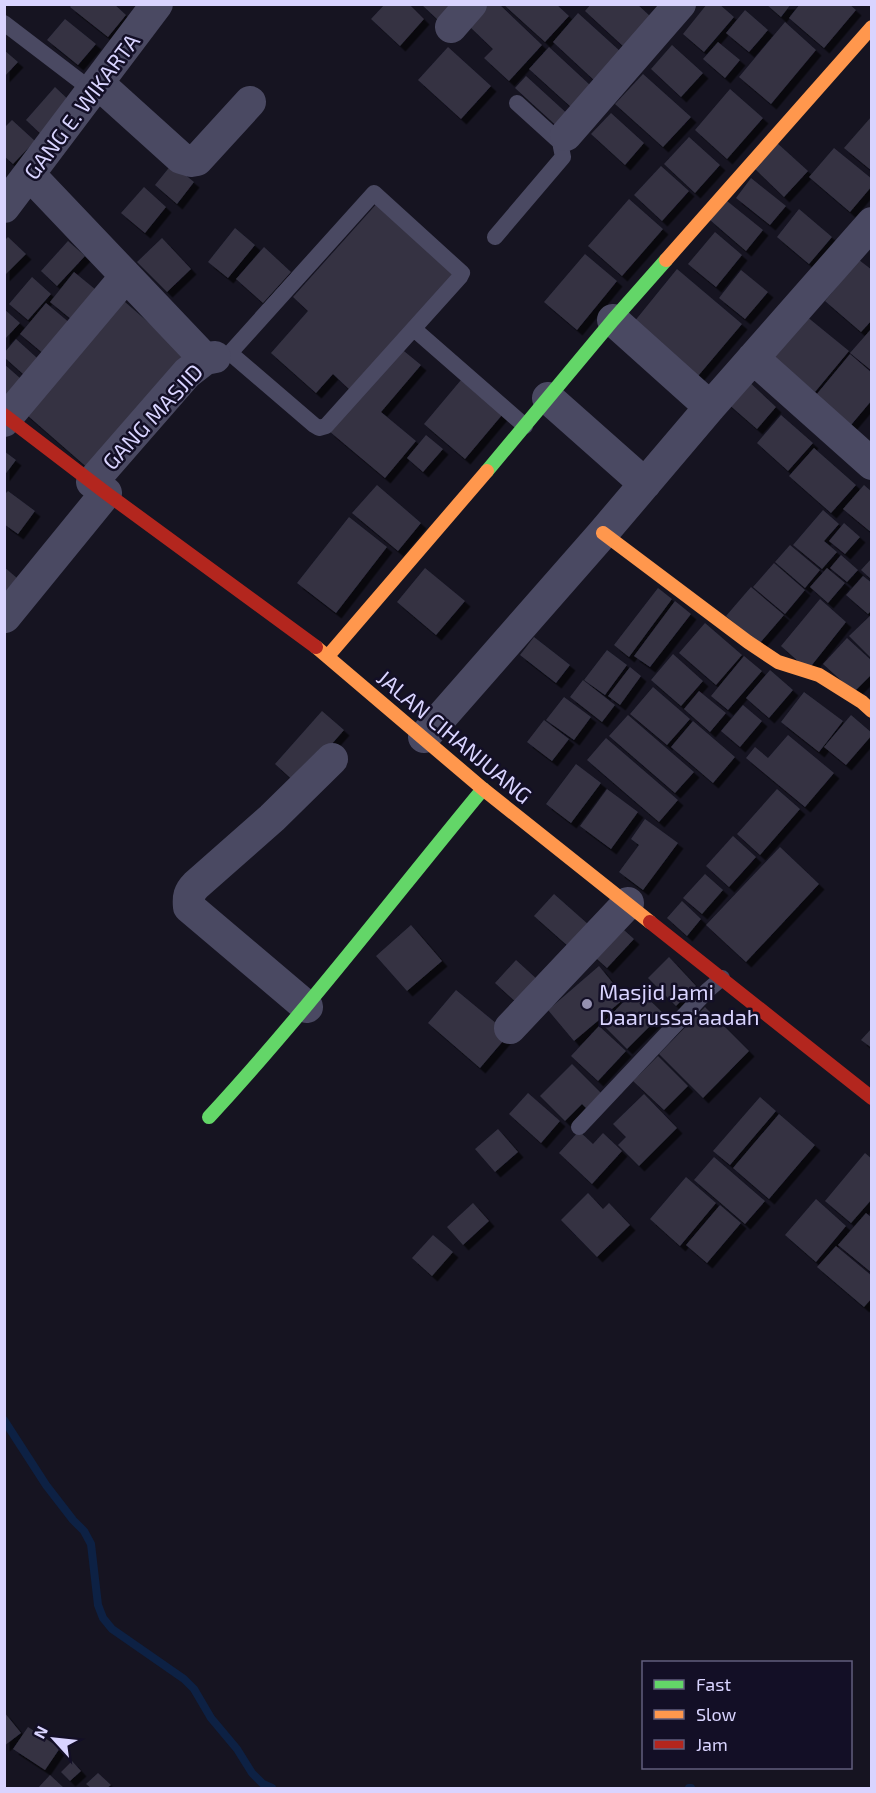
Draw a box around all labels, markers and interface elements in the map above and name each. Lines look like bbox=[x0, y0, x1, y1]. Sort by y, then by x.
street label: GANG E. WIKARTA bbox=[18, 28, 144, 184]
street label: GANG MASJID bbox=[96, 358, 208, 474]
street label: JALAN CIHANJUANG bbox=[372, 664, 538, 808]
place label: Masjid Jami Daarussa'aadah bbox=[599, 978, 760, 1029]
marker: Masjid Jami Daarussa'aadah bbox=[580, 997, 594, 1011]
legend bbox=[642, 1661, 852, 1769]
text: Fast bbox=[696, 1673, 731, 1695]
text: Slow bbox=[696, 1703, 737, 1725]
north arrow bbox=[24, 1709, 84, 1769]
text: N bbox=[29, 1722, 51, 1741]
text: Jam bbox=[696, 1733, 728, 1755]

